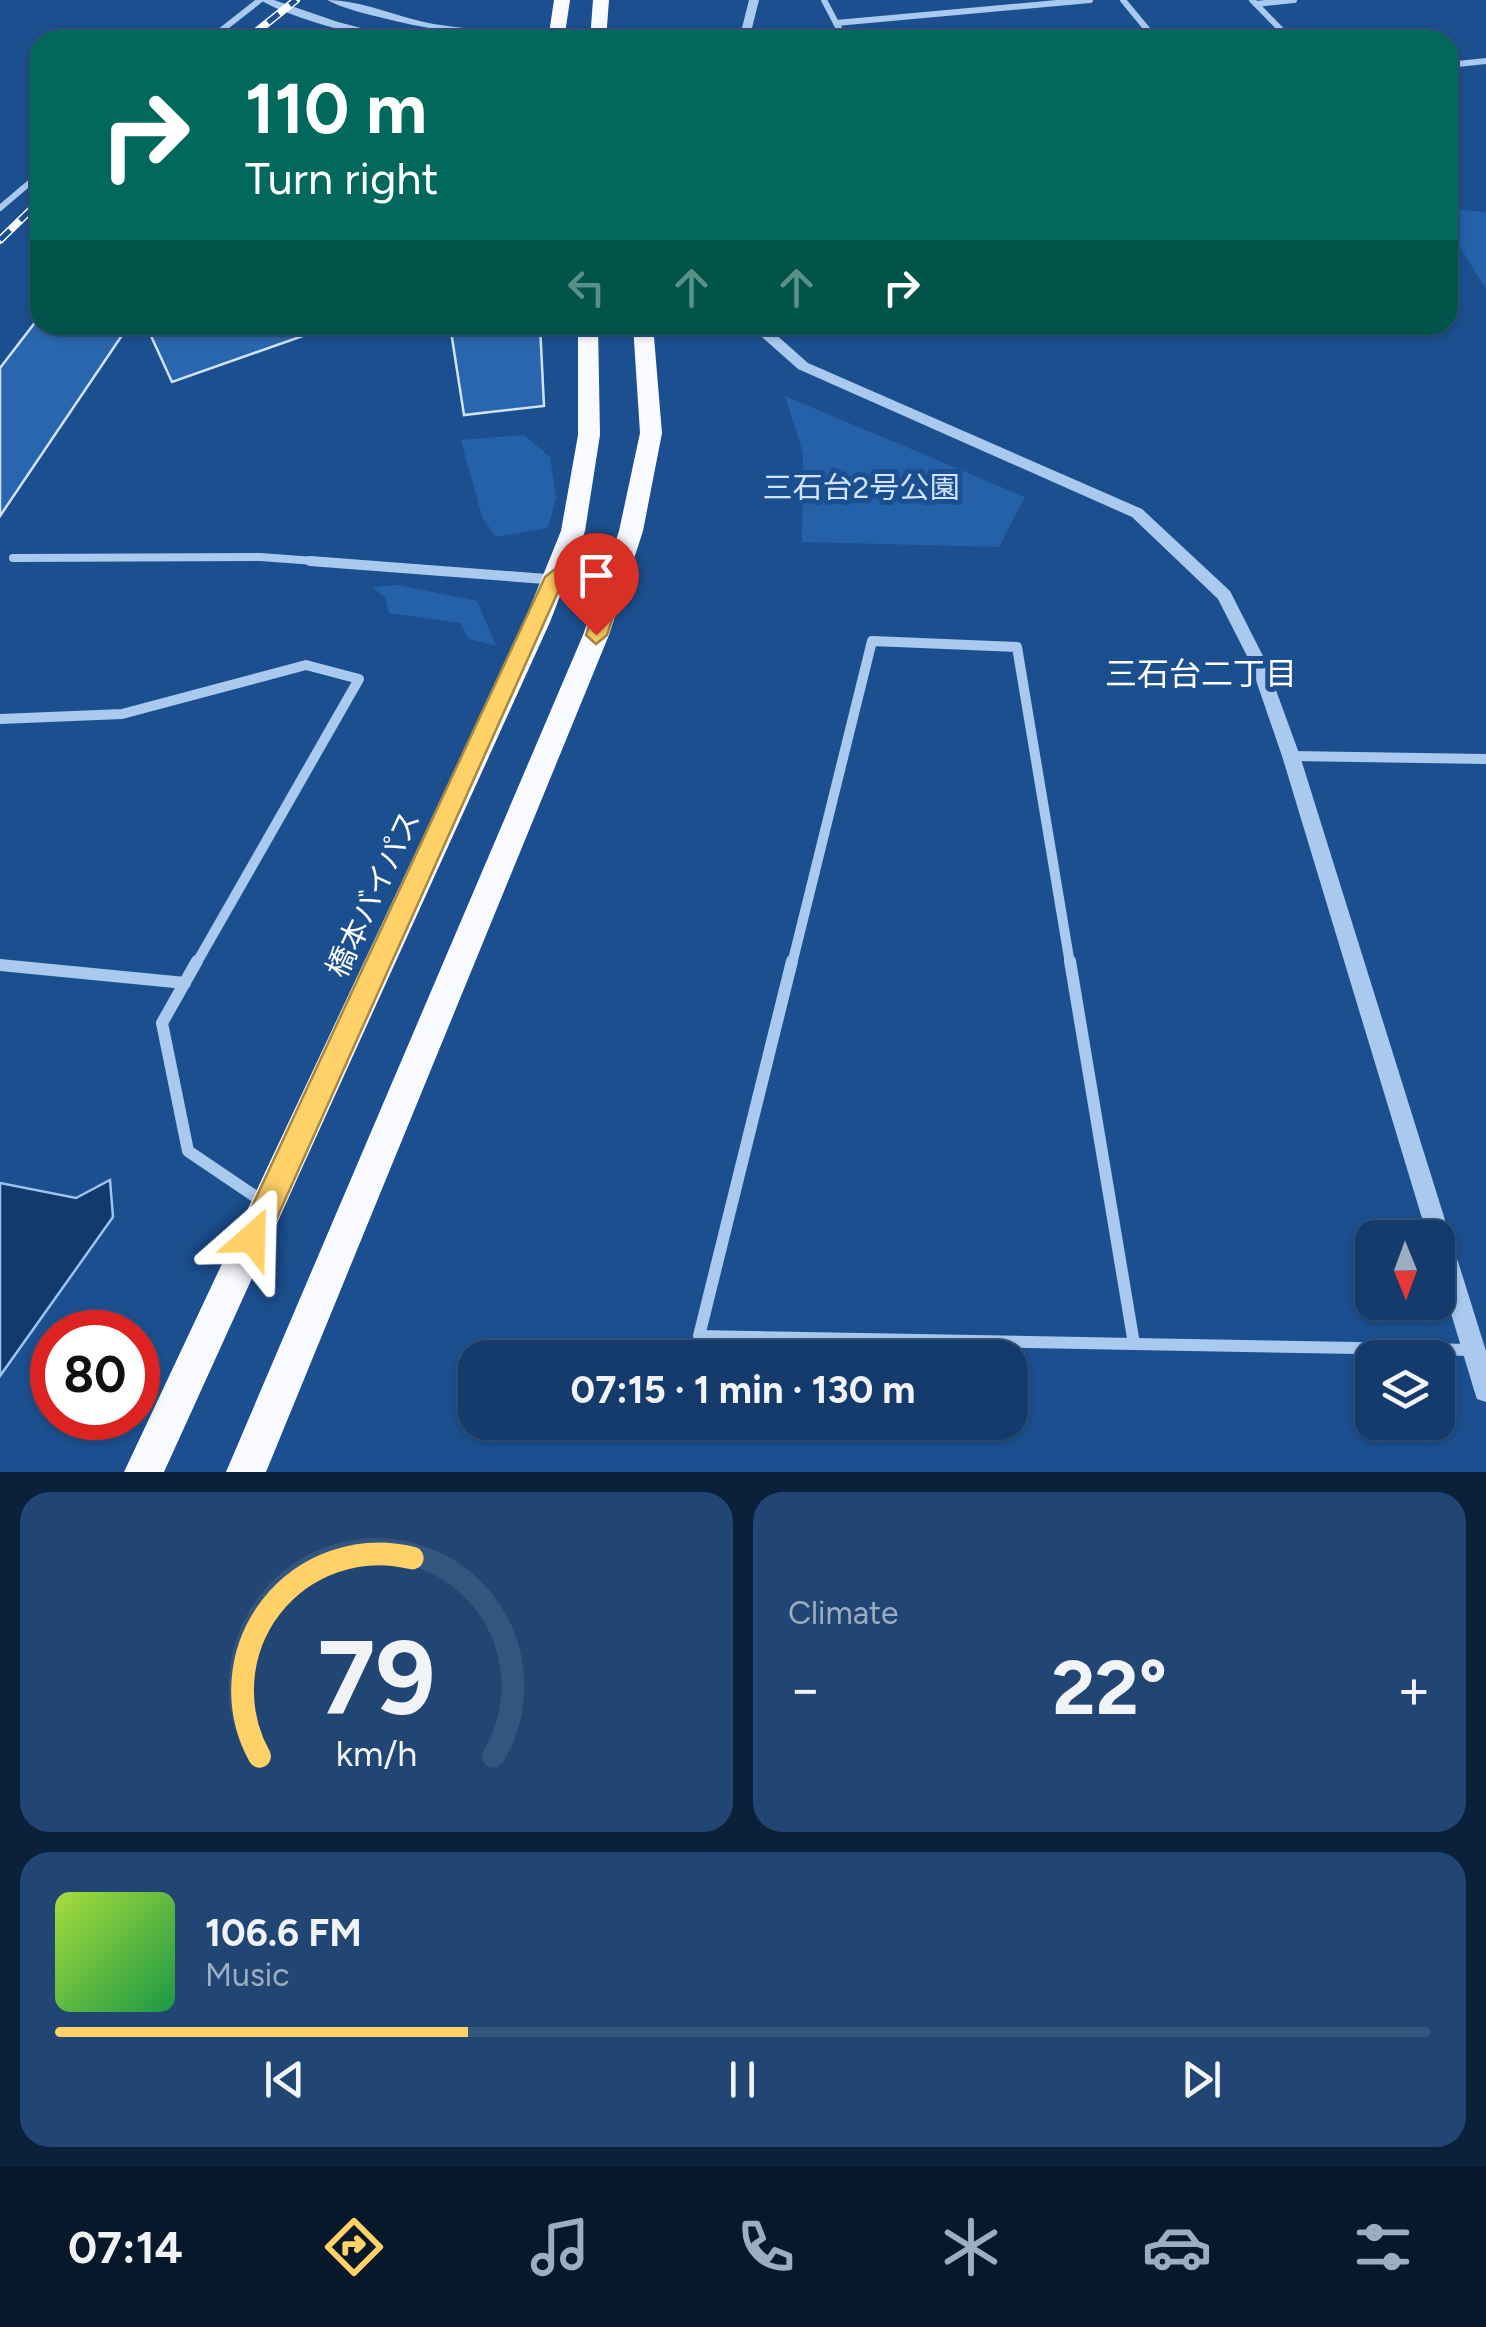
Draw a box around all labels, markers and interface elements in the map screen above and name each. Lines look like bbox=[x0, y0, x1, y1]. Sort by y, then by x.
text: 110 m bbox=[245, 66, 427, 151]
icon: right bbox=[80, 70, 210, 200]
text: Turn right bbox=[245, 151, 438, 205]
icon: left bbox=[559, 260, 614, 315]
icon: ahead bbox=[664, 260, 719, 315]
icon: ahead bbox=[769, 260, 824, 315]
icon: right bbox=[874, 260, 929, 315]
park label: 三石台2号公園 bbox=[763, 469, 959, 506]
pin bbox=[554, 533, 639, 636]
icon: arrive bbox=[569, 548, 624, 603]
district label: 三石台二丁目 bbox=[1105, 655, 1297, 693]
street label: 橋本バイパス bbox=[318, 805, 428, 983]
position arrow bbox=[200, 1186, 304, 1290]
north arrow bbox=[1355, 1220, 1455, 1320]
map controls bbox=[1355, 1220, 1455, 1440]
speed limit sign: 80 bbox=[30, 1310, 160, 1440]
button: layers bbox=[1355, 1340, 1455, 1440]
text: 07:15 · 1 min · 130 m bbox=[571, 1367, 915, 1413]
text: Climate bbox=[788, 1594, 899, 1632]
text: 79 bbox=[317, 1615, 436, 1740]
text: 22° bbox=[1052, 1643, 1167, 1733]
text: − bbox=[788, 1656, 822, 1722]
text: + bbox=[1397, 1656, 1431, 1722]
text: km/h bbox=[336, 1732, 417, 1775]
text: 106.6 FM bbox=[205, 1910, 362, 1956]
text: Music bbox=[205, 1956, 290, 1994]
icon: previous bbox=[257, 2052, 312, 2107]
icon: pause bbox=[715, 2052, 770, 2107]
icon: next bbox=[1174, 2052, 1229, 2107]
icon: directions bbox=[319, 2212, 389, 2282]
icon: music bbox=[525, 2212, 595, 2282]
icon: phone bbox=[731, 2212, 801, 2282]
icon: climate bbox=[936, 2212, 1006, 2282]
icon: car bbox=[1142, 2212, 1212, 2282]
icon: filters bbox=[1348, 2212, 1418, 2282]
text: 07:14 bbox=[68, 2220, 183, 2274]

